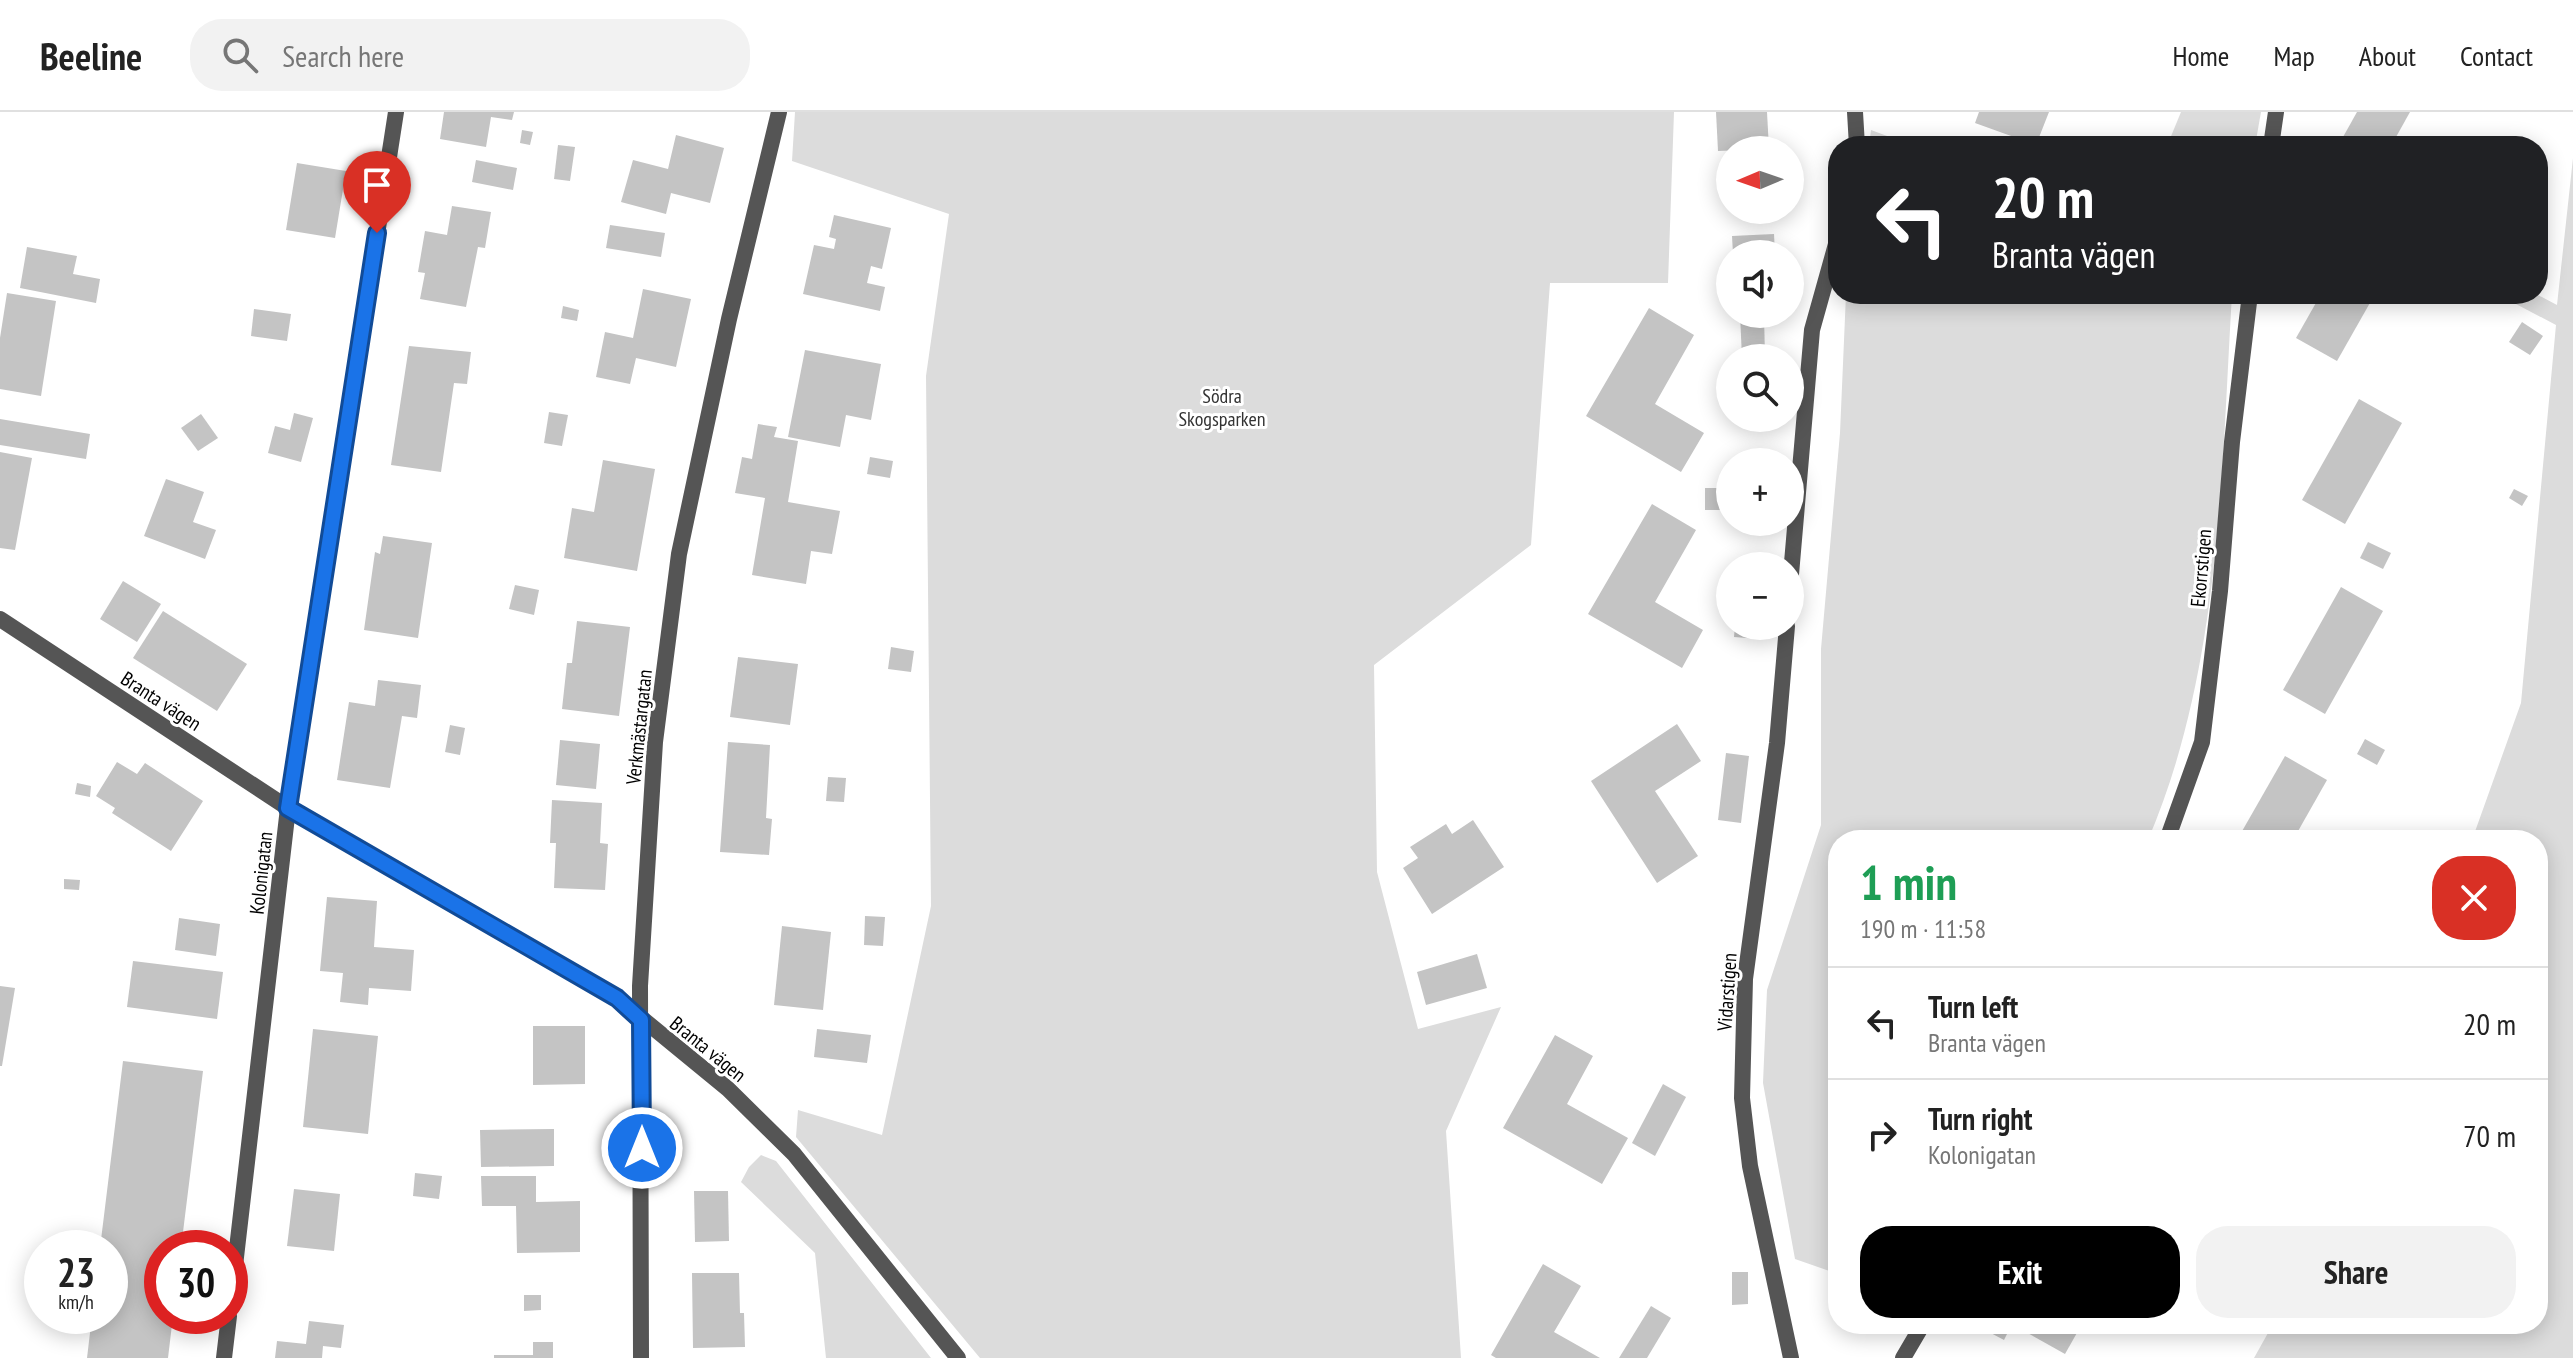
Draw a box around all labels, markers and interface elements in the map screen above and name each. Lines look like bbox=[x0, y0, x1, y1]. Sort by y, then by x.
search box bbox=[190, 19, 750, 91]
text: Beeline bbox=[40, 31, 142, 80]
icon: search bbox=[218, 33, 262, 77]
text: Search here bbox=[282, 36, 404, 75]
text: Home bbox=[2173, 37, 2229, 74]
text: Map bbox=[2273, 37, 2315, 74]
text: About bbox=[2359, 37, 2416, 74]
text: Contact bbox=[2460, 37, 2533, 74]
north arrow bbox=[1716, 136, 1804, 224]
map controls bbox=[1716, 136, 1804, 640]
pin bbox=[343, 151, 411, 233]
text: 20 m bbox=[1992, 161, 2094, 233]
icon: arrive bbox=[355, 163, 399, 207]
icon: left bbox=[1860, 168, 1964, 272]
text: Branta vägen bbox=[1992, 231, 2155, 278]
button: sound bbox=[1716, 240, 1804, 328]
button: search bbox=[1716, 344, 1804, 432]
park label: Södra Skogsparken bbox=[1179, 383, 1265, 432]
button: + bbox=[1716, 448, 1804, 536]
street label: Ekorrstigen bbox=[2185, 528, 2217, 608]
button: − bbox=[1716, 552, 1804, 640]
street label: Branta vägen bbox=[116, 665, 206, 737]
street label: Verkmästargatan bbox=[620, 668, 658, 787]
street label: Kolonigatan bbox=[244, 830, 278, 916]
text: 1 min bbox=[1860, 851, 1957, 913]
button: close bbox=[2432, 856, 2516, 940]
text: 190 m · 11:58 bbox=[1860, 912, 1986, 945]
street label: Vidarstigen bbox=[1711, 952, 1743, 1033]
text: Turn left bbox=[1928, 987, 2018, 1026]
icon: left bbox=[1860, 1001, 1904, 1045]
text: 20 m bbox=[2463, 1004, 2516, 1043]
street label: Branta vägen bbox=[665, 1010, 751, 1088]
text: Branta vägen bbox=[1928, 1026, 2046, 1059]
text: Turn right bbox=[1928, 1099, 2032, 1138]
position arrow bbox=[600, 1106, 684, 1190]
icon: right bbox=[1860, 1113, 1904, 1157]
text: 70 m bbox=[2463, 1116, 2516, 1155]
text: Kolonigatan bbox=[1928, 1138, 2036, 1171]
button: Exit bbox=[1860, 1226, 2180, 1318]
button: Share bbox=[2196, 1226, 2516, 1318]
speed limit sign: 30 bbox=[144, 1230, 248, 1334]
text: 23 bbox=[57, 1246, 95, 1298]
text: km/h bbox=[58, 1289, 94, 1315]

